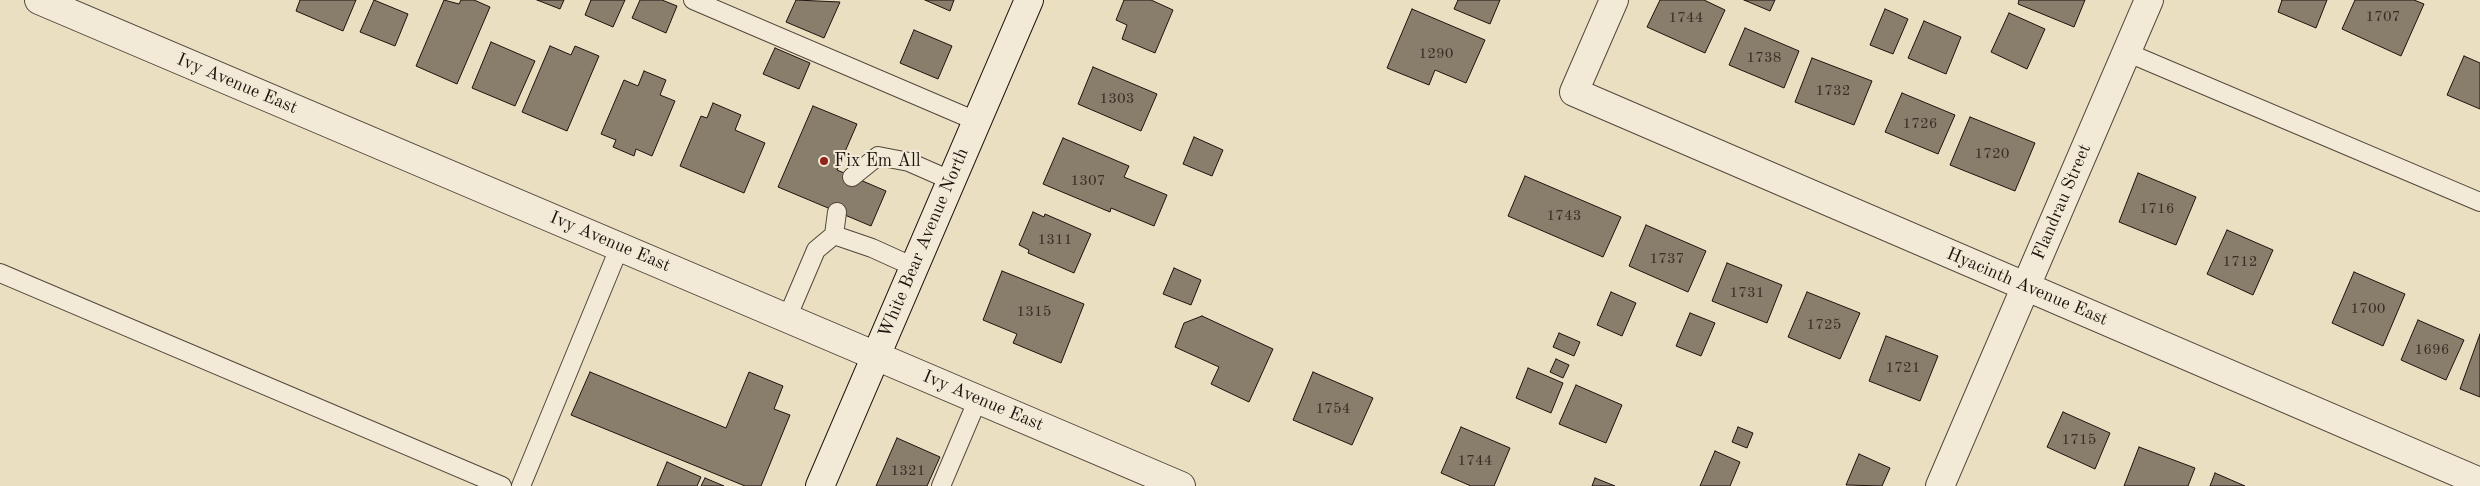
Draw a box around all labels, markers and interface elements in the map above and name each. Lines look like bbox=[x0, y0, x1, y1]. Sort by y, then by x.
house number: 1707 bbox=[2366, 8, 2400, 26]
house number: 1744 bbox=[1669, 9, 1703, 27]
house number: 1290 bbox=[1419, 45, 1453, 63]
street label: Ivy Avenue East bbox=[173, 49, 301, 119]
house number: 1738 bbox=[1747, 49, 1781, 67]
house number: 1732 bbox=[1816, 82, 1850, 100]
house number: 1303 bbox=[1100, 90, 1134, 108]
house number: 1726 bbox=[1903, 115, 1937, 133]
street label: Flandrau Street bbox=[2028, 141, 2096, 263]
street label: White Bear Avenue North bbox=[874, 145, 974, 341]
house number: 1720 bbox=[1975, 145, 2009, 163]
place label: Fix Em All bbox=[834, 150, 921, 172]
marker: Fix Em All bbox=[818, 155, 830, 167]
house number: 1307 bbox=[1071, 172, 1105, 190]
house number: 1716 bbox=[2140, 200, 2174, 218]
street label: Ivy Avenue East bbox=[546, 207, 674, 277]
house number: 1743 bbox=[1547, 207, 1581, 225]
house number: 1311 bbox=[1038, 231, 1072, 249]
street label: Hyacinth Avenue East bbox=[1943, 243, 2111, 331]
house number: 1737 bbox=[1650, 250, 1684, 268]
house number: 1712 bbox=[2223, 253, 2257, 271]
house number: 1731 bbox=[1730, 284, 1764, 302]
house number: 1700 bbox=[2351, 300, 2385, 318]
house number: 1315 bbox=[1017, 303, 1051, 321]
house number: 1725 bbox=[1807, 316, 1841, 334]
house number: 1696 bbox=[2415, 341, 2449, 359]
house number: 1721 bbox=[1886, 359, 1920, 377]
street label: Ivy Avenue East bbox=[919, 366, 1047, 436]
house number: 1754 bbox=[1316, 400, 1350, 418]
house number: 1715 bbox=[2062, 431, 2096, 449]
house number: 1744 bbox=[1458, 452, 1492, 470]
house number: 1321 bbox=[891, 462, 925, 480]

